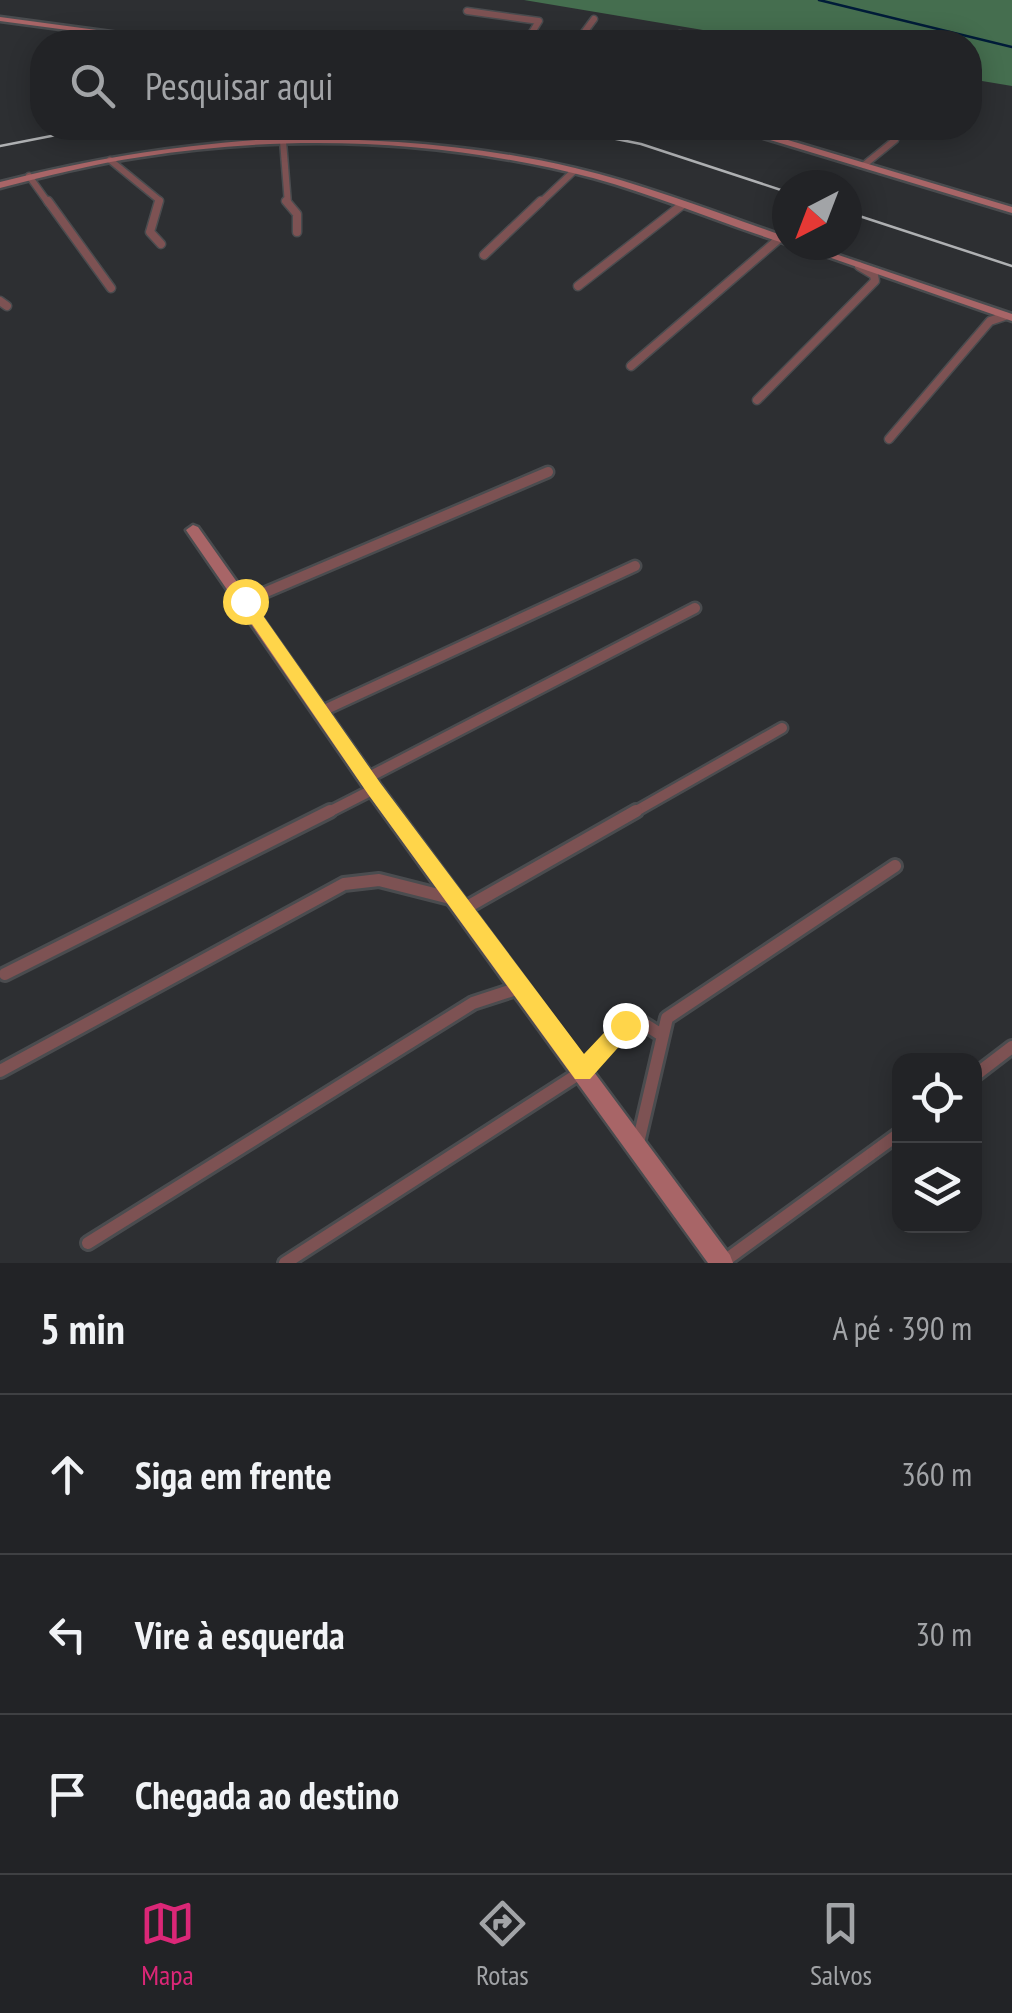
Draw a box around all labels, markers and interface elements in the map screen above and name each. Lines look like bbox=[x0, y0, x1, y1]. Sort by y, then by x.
search box bbox=[30, 30, 982, 140]
icon: search bbox=[65, 58, 120, 113]
text: Pesquisar aqui bbox=[145, 61, 334, 110]
north arrow bbox=[772, 170, 862, 260]
route start bbox=[223, 579, 269, 625]
route end bbox=[603, 1003, 649, 1049]
map controls bbox=[892, 1053, 982, 1233]
button: locate bbox=[892, 1053, 982, 1143]
button: layers bbox=[892, 1143, 982, 1233]
text: 5 min bbox=[40, 1301, 125, 1356]
text: A pé · 390 m bbox=[833, 1307, 972, 1349]
icon: ahead bbox=[40, 1447, 95, 1502]
text: Siga em frente bbox=[135, 1450, 332, 1499]
text: 360 m bbox=[901, 1453, 972, 1495]
icon: left bbox=[40, 1607, 95, 1662]
text: Vire à esquerda bbox=[135, 1610, 345, 1659]
text: 30 m bbox=[916, 1613, 972, 1655]
icon: arrive bbox=[40, 1767, 95, 1822]
text: Chegada ao destino bbox=[135, 1770, 399, 1819]
tab: Mapa bbox=[140, 1896, 195, 1993]
tab: Rotas bbox=[475, 1896, 530, 1993]
tab: Salvos bbox=[810, 1896, 872, 1993]

